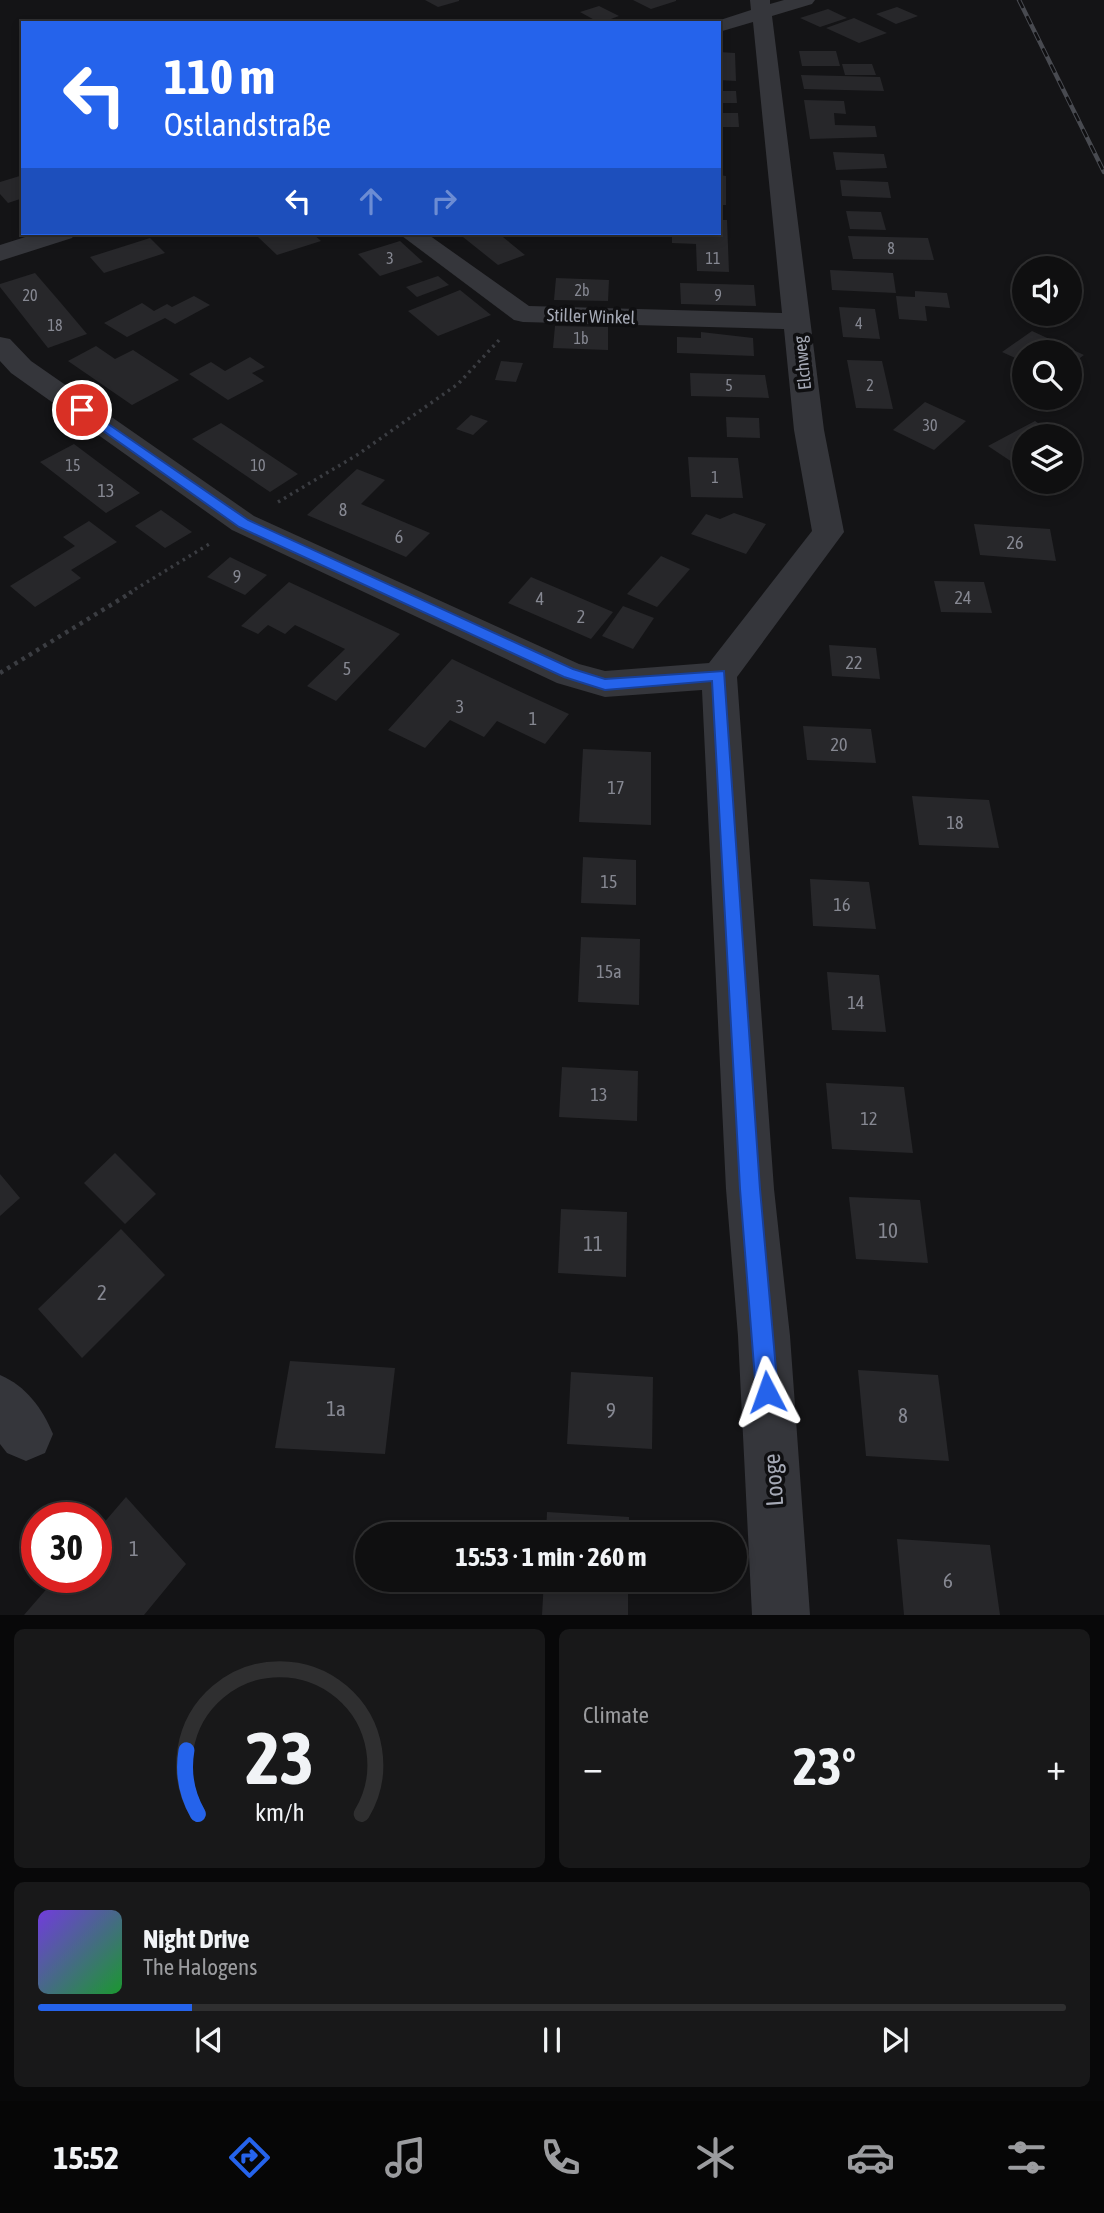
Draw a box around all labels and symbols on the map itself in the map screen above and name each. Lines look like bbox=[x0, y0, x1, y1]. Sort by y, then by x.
house number: 8 bbox=[887, 239, 895, 257]
house number: 3 bbox=[386, 249, 394, 267]
house number: 11 bbox=[705, 249, 721, 267]
house number: 2b bbox=[574, 281, 590, 299]
house number: 20 bbox=[22, 286, 38, 304]
house number: 9 bbox=[714, 286, 722, 304]
street label: Stiller Winkel bbox=[546, 304, 636, 328]
house number: 4 bbox=[855, 314, 863, 332]
house number: 18 bbox=[47, 316, 63, 334]
house number: 1b bbox=[573, 329, 589, 347]
street label: Elchweg bbox=[789, 335, 815, 391]
house number: 5 bbox=[725, 376, 733, 394]
house number: 2 bbox=[866, 376, 874, 394]
pin bbox=[52, 380, 112, 440]
house number: 30 bbox=[922, 416, 938, 434]
house number: 15 bbox=[65, 456, 81, 474]
house number: 10 bbox=[250, 456, 266, 474]
house number: 1 bbox=[711, 468, 719, 486]
house number: 13 bbox=[98, 480, 114, 501]
house number: 8 bbox=[339, 499, 347, 520]
house number: 6 bbox=[395, 526, 403, 547]
house number: 26 bbox=[1007, 532, 1023, 553]
house number: 9 bbox=[233, 566, 241, 587]
house number: 24 bbox=[955, 587, 971, 608]
house number: 4 bbox=[536, 588, 544, 609]
house number: 2 bbox=[577, 606, 585, 627]
house number: 22 bbox=[846, 652, 862, 673]
house number: 5 bbox=[343, 658, 351, 679]
house number: 3 bbox=[456, 696, 464, 717]
house number: 1 bbox=[529, 708, 537, 729]
house number: 20 bbox=[831, 734, 847, 755]
house number: 17 bbox=[608, 777, 624, 798]
house number: 18 bbox=[947, 812, 963, 833]
house number: 15 bbox=[601, 871, 617, 892]
house number: 16 bbox=[834, 894, 850, 915]
house number: 15a bbox=[596, 961, 622, 982]
house number: 14 bbox=[848, 992, 864, 1013]
house number: 13 bbox=[591, 1084, 607, 1105]
house number: 12 bbox=[861, 1108, 877, 1129]
house number: 10 bbox=[878, 1218, 898, 1242]
house number: 11 bbox=[583, 1231, 603, 1255]
house number: 2 bbox=[97, 1280, 107, 1304]
position arrow bbox=[730, 1355, 804, 1429]
house number: 1a bbox=[326, 1396, 346, 1420]
house number: 9 bbox=[606, 1398, 616, 1422]
house number: 8 bbox=[898, 1403, 908, 1427]
street label: Looge bbox=[758, 1453, 788, 1507]
speed limit sign: 30 bbox=[21, 1502, 112, 1593]
house number: 1 bbox=[129, 1536, 139, 1560]
house number: 6 bbox=[943, 1568, 953, 1592]

